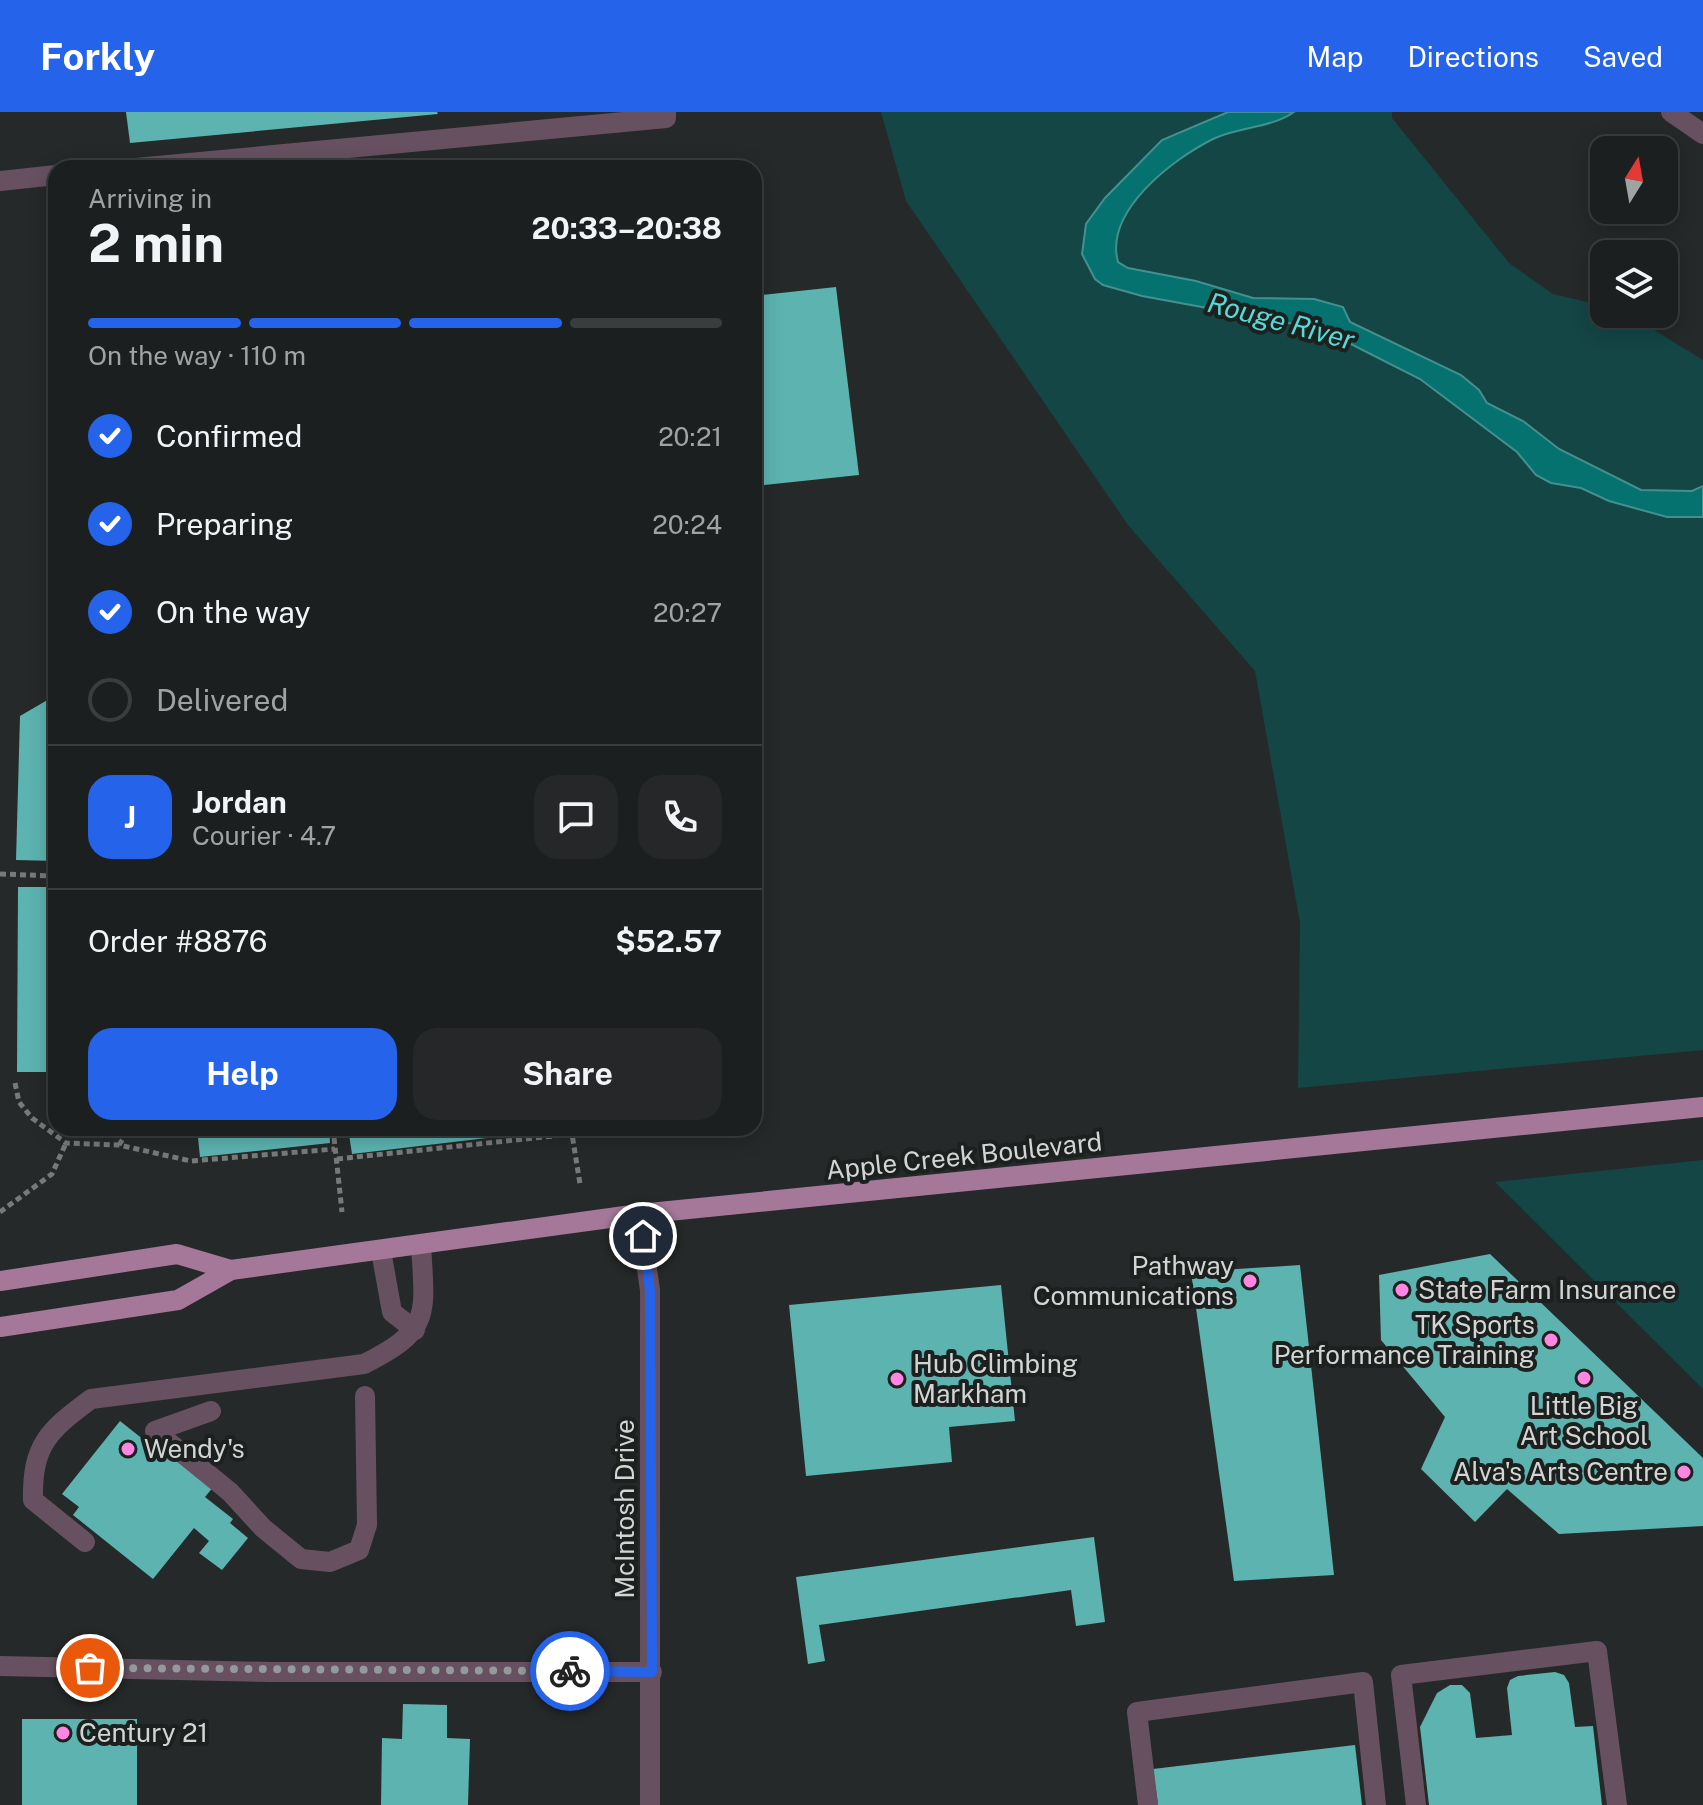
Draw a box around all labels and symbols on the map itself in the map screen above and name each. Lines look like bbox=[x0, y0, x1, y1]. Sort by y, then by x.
north arrow bbox=[1590, 136, 1678, 224]
water label: Rouge River bbox=[1204, 285, 1359, 356]
street label: Apple Creek Boulevard bbox=[824, 1126, 1104, 1185]
pin bbox=[609, 1202, 677, 1270]
place label: Pathway Communications bbox=[1033, 1250, 1234, 1311]
marker: Pathway Communications bbox=[1241, 1272, 1259, 1290]
place label: State Farm Insurance bbox=[1418, 1274, 1676, 1305]
marker: State Farm Insurance bbox=[1393, 1281, 1411, 1299]
place label: TK Sports Performance Training bbox=[1274, 1309, 1535, 1370]
marker: TK Sports Performance Training bbox=[1542, 1331, 1560, 1349]
place label: Hub Climbing Markham bbox=[913, 1348, 1078, 1409]
marker: Little Big Art School bbox=[1575, 1369, 1593, 1387]
marker: Hub Climbing Markham bbox=[888, 1370, 906, 1388]
place label: Little Big Art School bbox=[1520, 1390, 1648, 1451]
street label: McIntosh Drive bbox=[609, 1419, 640, 1599]
place label: Wendy's bbox=[144, 1433, 245, 1464]
marker: Wendy's bbox=[119, 1440, 137, 1458]
place label: Alva's Arts Centre bbox=[1453, 1456, 1668, 1487]
marker: Alva's Arts Centre bbox=[1675, 1463, 1693, 1481]
courier bbox=[530, 1631, 610, 1711]
pin bbox=[56, 1634, 124, 1702]
place label: Century 21 bbox=[79, 1717, 208, 1748]
marker: Century 21 bbox=[54, 1724, 72, 1742]

